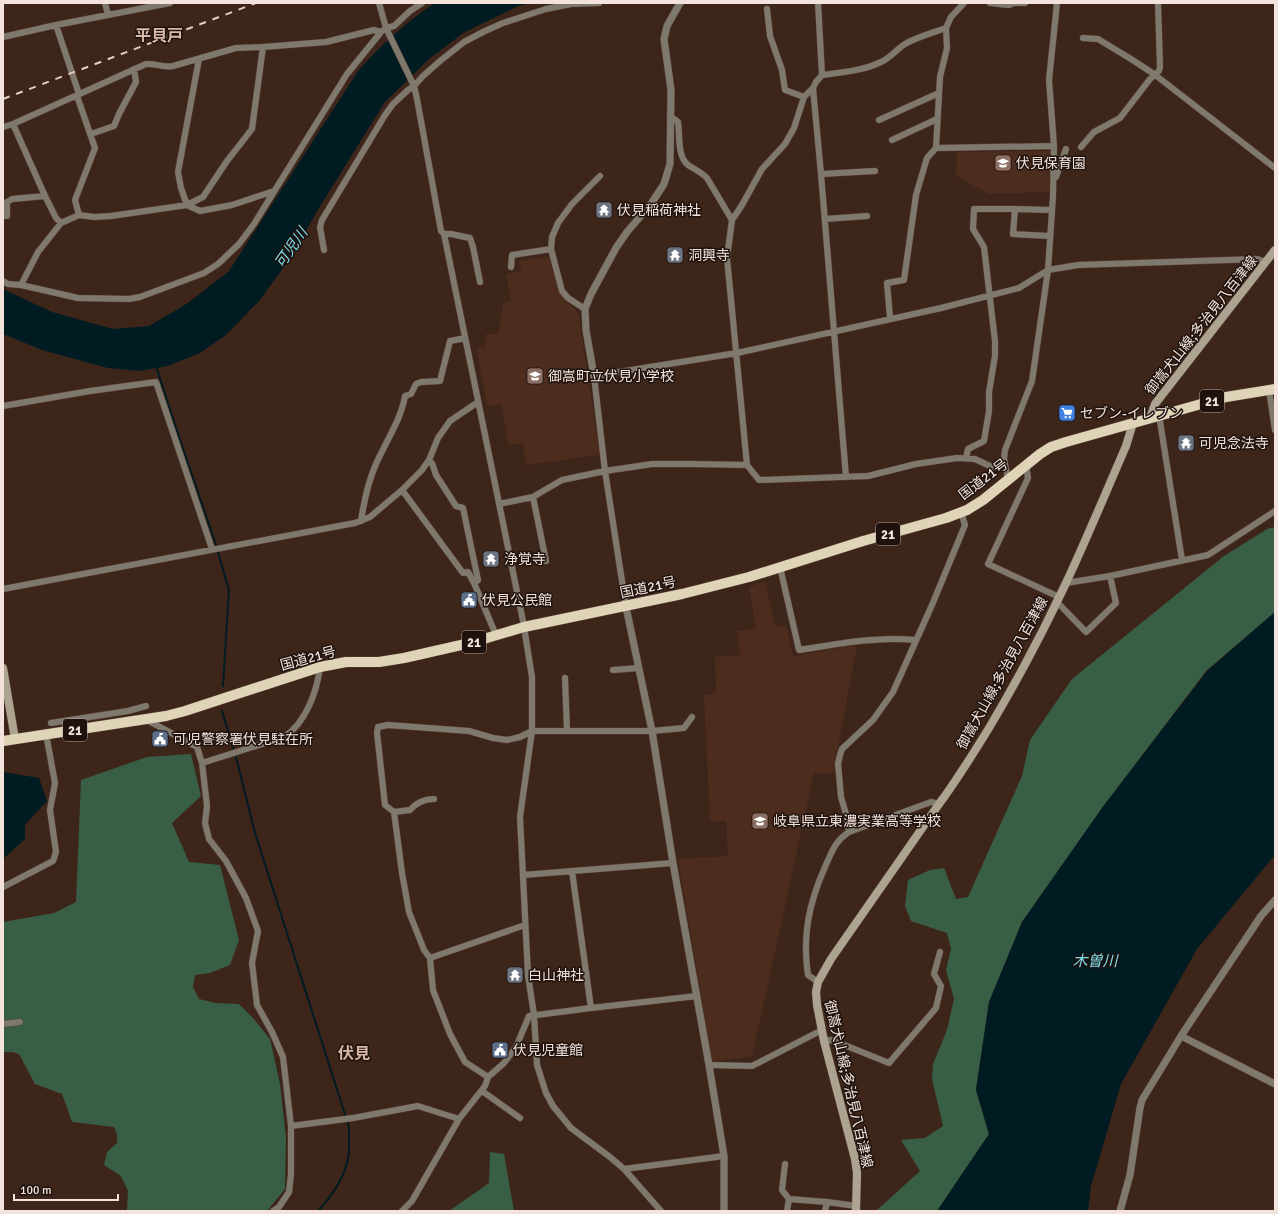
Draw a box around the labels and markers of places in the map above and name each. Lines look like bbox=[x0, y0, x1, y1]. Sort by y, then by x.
school or university icon: 伏見保育園 bbox=[993, 153, 1013, 173]
place label: 伏見保育園 bbox=[1016, 155, 1086, 172]
temple icon: 伏見稲荷神社 bbox=[594, 200, 614, 220]
place label: 伏見稲荷神社 bbox=[617, 202, 701, 219]
temple icon: 洞興寺 bbox=[665, 245, 685, 265]
place label: 洞興寺 bbox=[688, 247, 730, 264]
school or university icon: 御嵩町立伏見小学校 bbox=[525, 366, 545, 386]
place label: 御嵩町立伏見小学校 bbox=[548, 368, 674, 385]
supermarket icon: セブン-イレブン bbox=[1057, 403, 1077, 423]
place label: セブン-イレブン bbox=[1080, 405, 1183, 422]
temple icon: 可児念法寺 bbox=[1176, 433, 1196, 453]
place label: 可児念法寺 bbox=[1199, 435, 1269, 452]
temple icon: 浄覚寺 bbox=[481, 549, 501, 569]
place label: 浄覚寺 bbox=[504, 551, 546, 568]
public building icon: 伏見公民館 bbox=[459, 590, 479, 610]
place label: 伏見公民館 bbox=[482, 592, 552, 609]
public building icon: 可児警察署伏見駐在所 bbox=[150, 729, 170, 749]
place label: 可児警察署伏見駐在所 bbox=[173, 731, 313, 748]
school or university icon: 岐阜県立東濃実業高等学校 bbox=[750, 811, 770, 831]
place label: 岐阜県立東濃実業高等学校 bbox=[773, 813, 941, 830]
temple icon: 白山神社 bbox=[505, 965, 525, 985]
place label: 白山神社 bbox=[528, 967, 584, 984]
public building icon: 伏見児童館 bbox=[490, 1040, 510, 1060]
place label: 伏見児童館 bbox=[513, 1042, 583, 1059]

